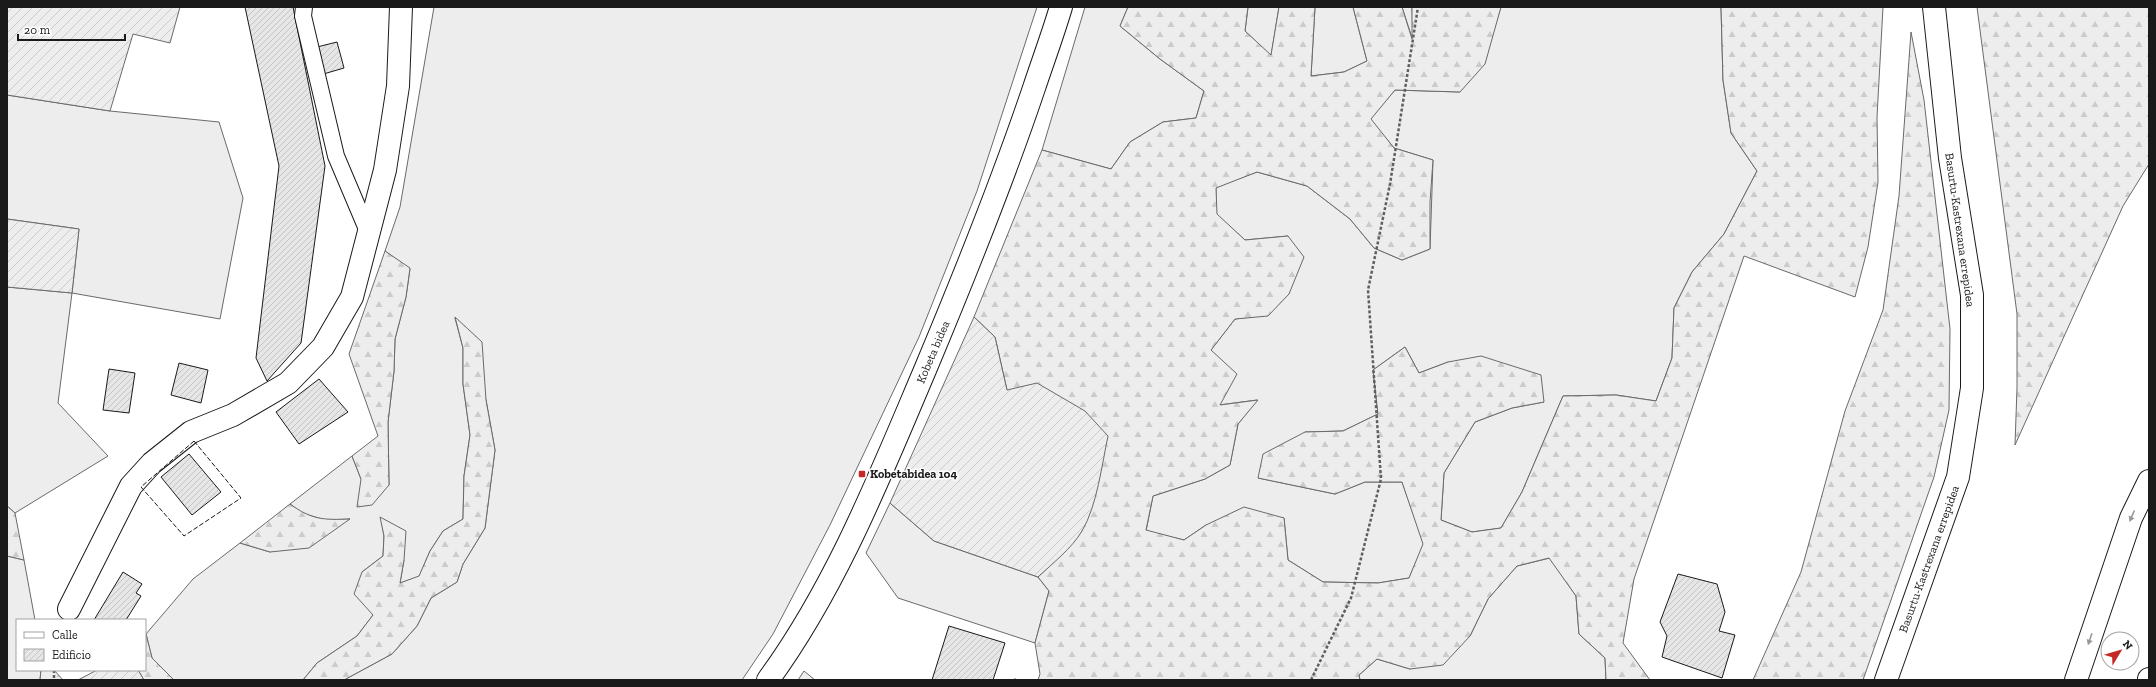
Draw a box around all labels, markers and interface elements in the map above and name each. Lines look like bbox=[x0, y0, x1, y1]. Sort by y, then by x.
scale bar bbox=[18, 16, 125, 42]
text: 20 m bbox=[24, 23, 51, 37]
street label: Basurtu-Kastrexana errepidea bbox=[1942, 152, 1978, 308]
street label: Kobeta bidea bbox=[914, 319, 953, 385]
place label: Kobetabidea 104 bbox=[870, 467, 957, 481]
marker: Kobetabidea 104 bbox=[857, 469, 867, 479]
street label: Basurtu-Kastrexana errepidea bbox=[1896, 483, 1962, 634]
one-way arrow bbox=[2129, 510, 2135, 522]
legend bbox=[16, 619, 146, 671]
text: Calle bbox=[52, 628, 78, 642]
north arrow bbox=[2100, 631, 2140, 671]
one-way arrow bbox=[2086, 633, 2092, 645]
text: N bbox=[2120, 638, 2136, 653]
text: Edificio bbox=[52, 648, 91, 662]

